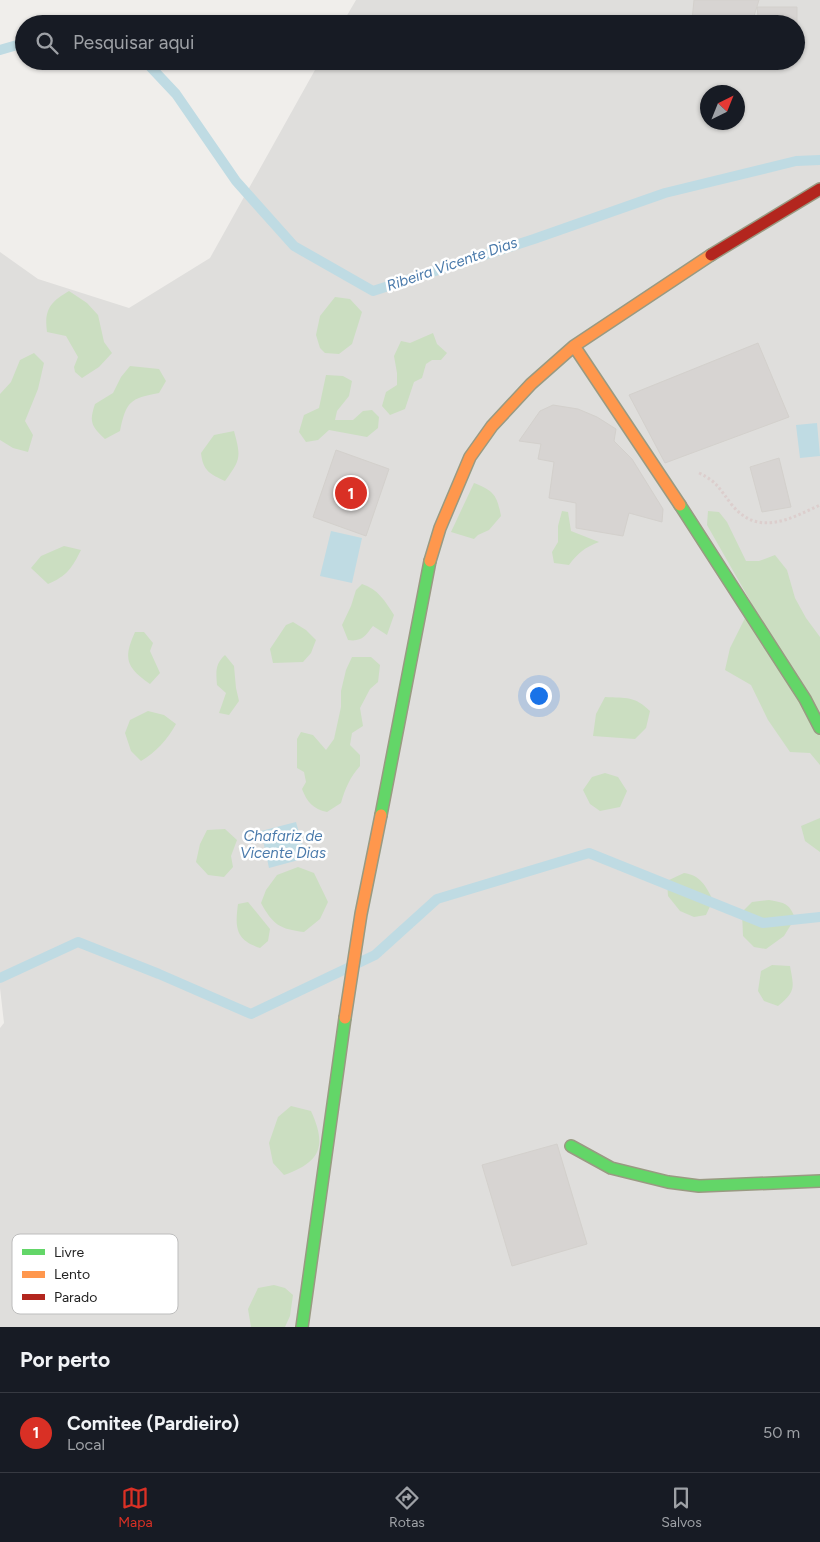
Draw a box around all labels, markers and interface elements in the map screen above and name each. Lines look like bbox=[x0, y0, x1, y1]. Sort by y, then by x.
search box bbox=[15, 15, 805, 70]
icon: search bbox=[33, 29, 61, 57]
text: Pesquisar aqui bbox=[73, 31, 194, 54]
north arrow bbox=[700, 85, 745, 130]
water label: Ribeira Vicente Dias bbox=[384, 233, 520, 295]
pin: 1 bbox=[335, 474, 367, 512]
your location bbox=[526, 683, 552, 709]
water label: Chafariz de Vicente Dias bbox=[240, 827, 326, 862]
legend bbox=[12, 1234, 178, 1314]
text: Livre bbox=[54, 1244, 85, 1261]
text: Lento bbox=[54, 1266, 90, 1283]
text: Parado bbox=[54, 1289, 97, 1306]
text: Por perto bbox=[20, 1347, 110, 1372]
text: Comitee (Pardieiro) bbox=[67, 1412, 239, 1435]
text: 1 bbox=[33, 1423, 39, 1442]
text: 50 m bbox=[763, 1423, 800, 1442]
text: Local bbox=[67, 1435, 105, 1454]
tab: Mapa bbox=[118, 1484, 153, 1531]
tab: Rotas bbox=[389, 1484, 425, 1531]
tab: Salvos bbox=[661, 1484, 702, 1531]

